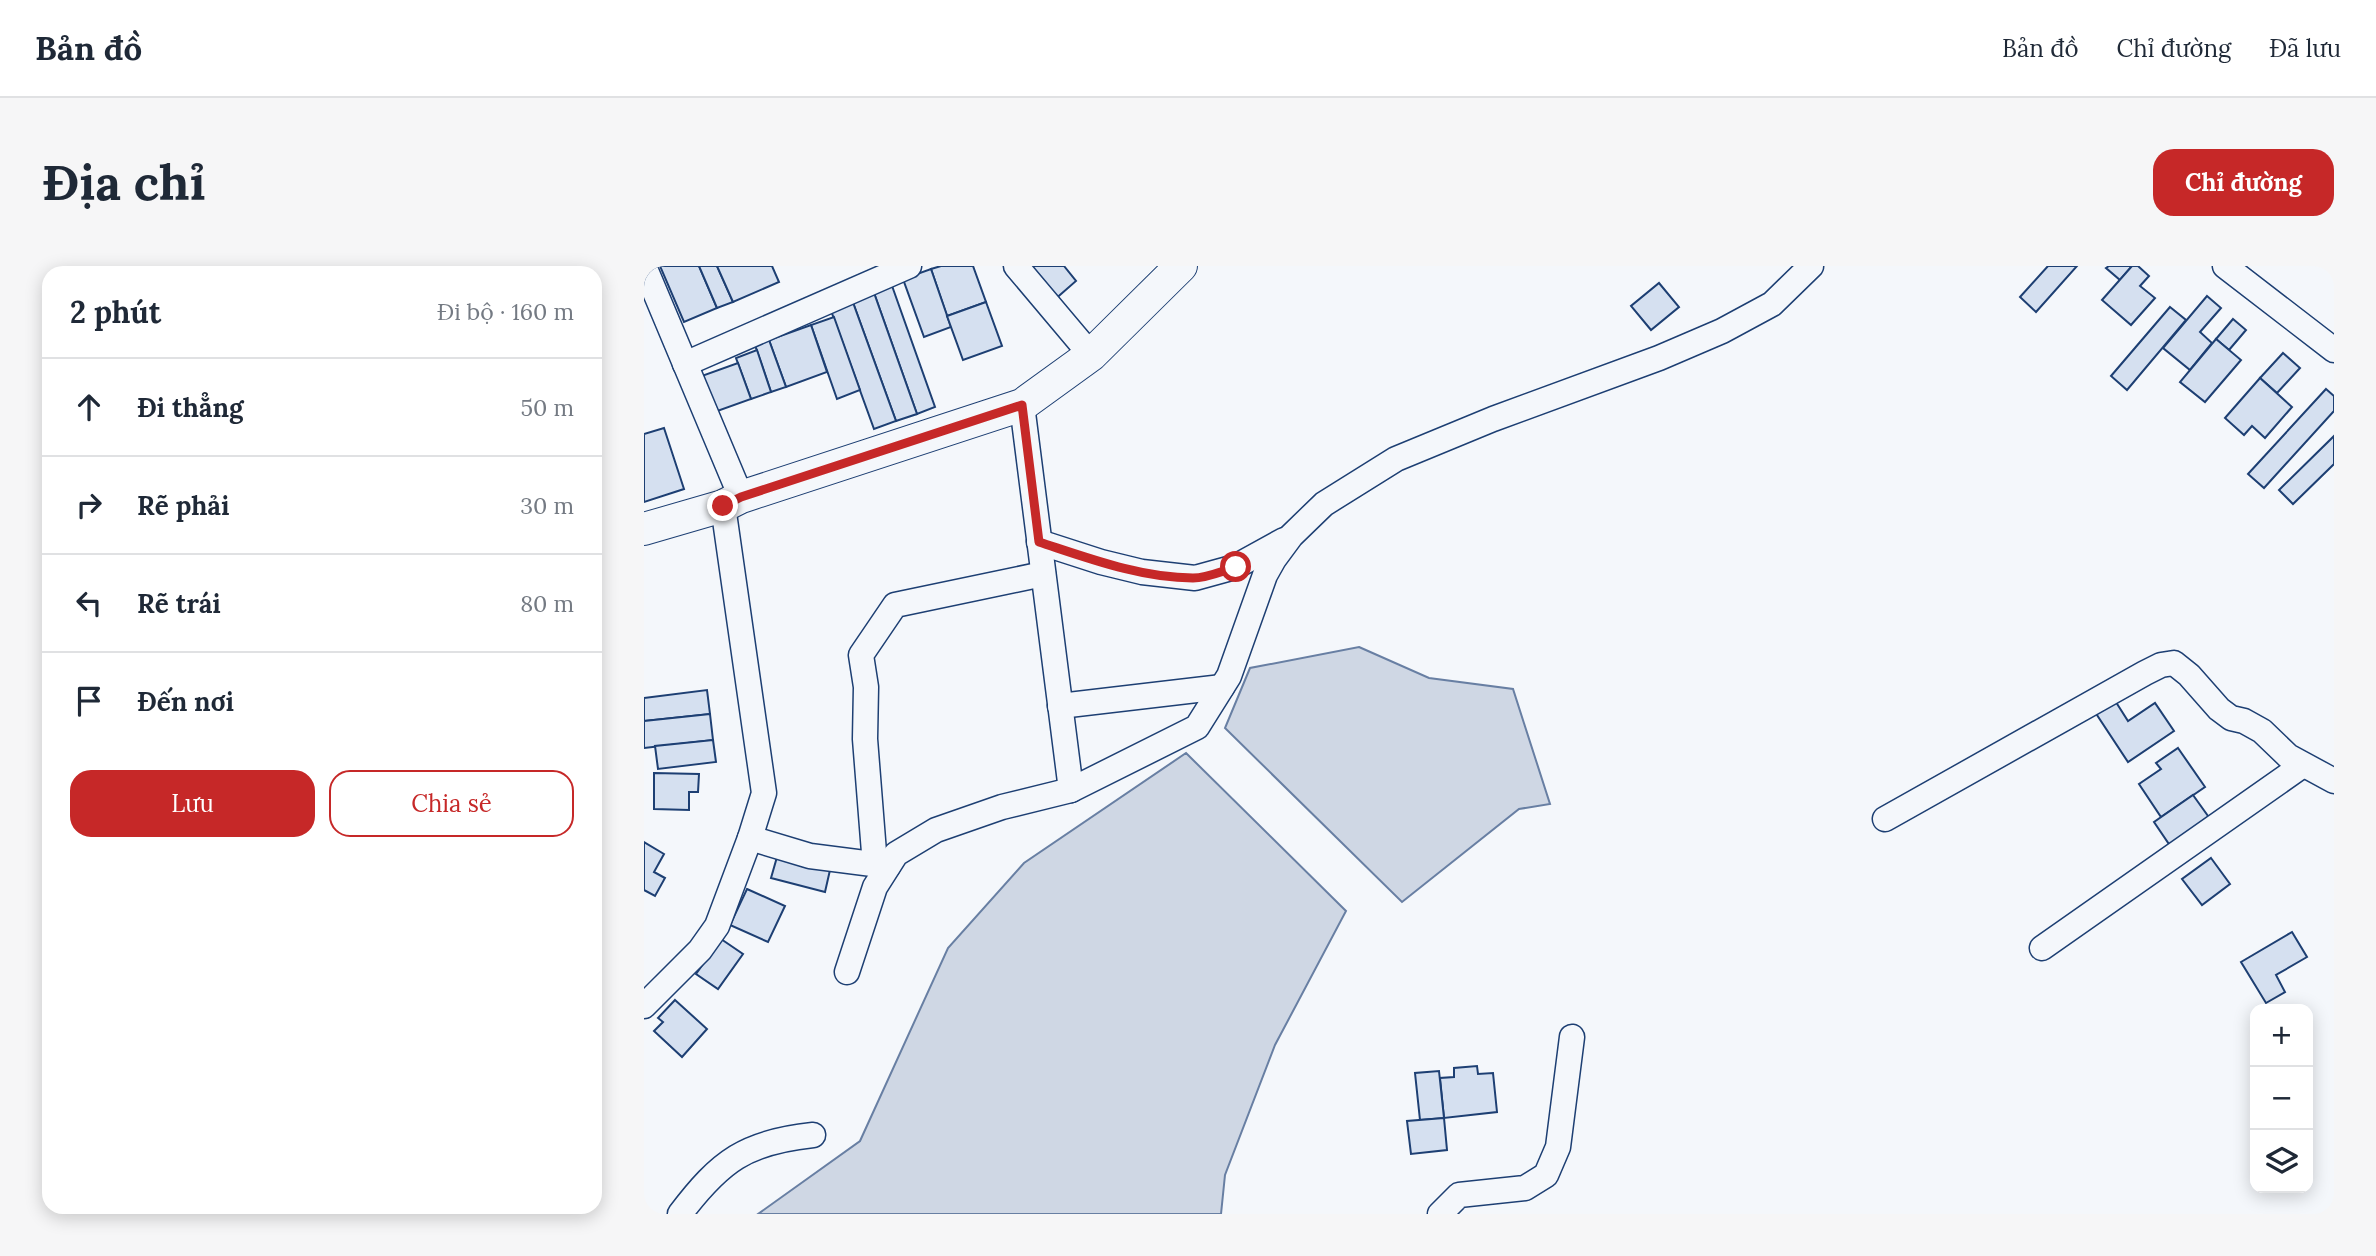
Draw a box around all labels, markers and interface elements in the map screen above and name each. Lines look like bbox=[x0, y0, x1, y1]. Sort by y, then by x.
text: Bản đồ bbox=[35, 27, 142, 69]
text: Bản đồ bbox=[2002, 33, 2079, 64]
text: Chỉ đường bbox=[2117, 33, 2231, 64]
text: Đã lưu bbox=[2269, 33, 2341, 64]
button: Chỉ đường bbox=[2153, 149, 2334, 216]
text: Địa chỉ bbox=[42, 151, 206, 213]
text: 2 phút bbox=[70, 293, 161, 331]
text: Đi bộ · 160 m bbox=[437, 297, 574, 326]
icon: ahead bbox=[70, 388, 108, 426]
text: Đi thẳng bbox=[137, 391, 244, 424]
text: 50 m bbox=[521, 393, 574, 422]
icon: right bbox=[70, 486, 108, 524]
text: Rẽ phải bbox=[137, 489, 229, 522]
route end bbox=[707, 490, 738, 521]
text: 30 m bbox=[520, 491, 574, 520]
route start bbox=[1220, 551, 1251, 582]
icon: left bbox=[70, 584, 108, 622]
text: Rẽ trái bbox=[137, 587, 221, 620]
text: 80 m bbox=[520, 589, 574, 618]
icon: arrive bbox=[70, 682, 108, 720]
text: Đến nơi bbox=[137, 685, 234, 718]
button: Lưu bbox=[70, 770, 315, 837]
button: Chia sẻ bbox=[329, 770, 574, 837]
map controls bbox=[2250, 1004, 2313, 1193]
button: + bbox=[2250, 1004, 2313, 1067]
button: − bbox=[2250, 1067, 2313, 1130]
button: layers bbox=[2250, 1130, 2313, 1193]

